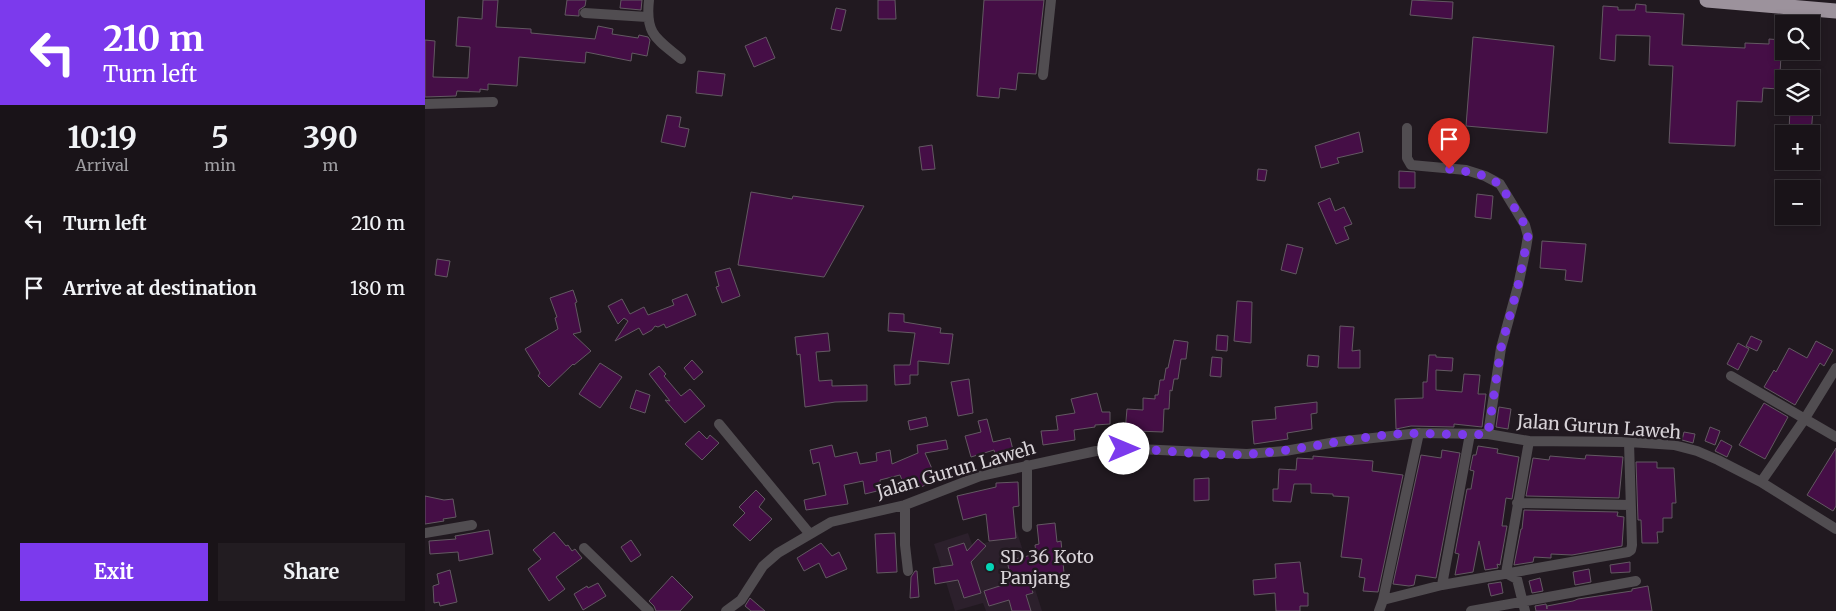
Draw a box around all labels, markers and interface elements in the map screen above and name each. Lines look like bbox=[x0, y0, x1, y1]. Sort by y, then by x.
map controls bbox=[1775, 15, 1820, 225]
button: search bbox=[1775, 15, 1820, 60]
text: 210 m bbox=[103, 17, 204, 61]
icon: left bbox=[20, 20, 85, 85]
text: Turn left bbox=[103, 60, 197, 88]
button: layers bbox=[1775, 70, 1820, 115]
text: 10:19 bbox=[67, 118, 137, 156]
text: 5 bbox=[211, 118, 229, 156]
text: 390 bbox=[303, 118, 358, 156]
pin bbox=[1428, 118, 1470, 169]
icon: arrive bbox=[1435, 125, 1463, 153]
button: + bbox=[1775, 125, 1820, 170]
text: Arrival bbox=[75, 155, 129, 175]
text: min bbox=[204, 155, 236, 175]
text: m bbox=[323, 155, 338, 175]
button: − bbox=[1775, 180, 1820, 225]
icon: left bbox=[20, 209, 48, 237]
text: Turn left bbox=[63, 211, 147, 235]
text: 210 m bbox=[351, 211, 405, 235]
icon: arrive bbox=[20, 274, 48, 302]
text: Arrive at destination bbox=[63, 276, 257, 300]
text: 180 m bbox=[350, 276, 405, 300]
street label: Jalan Gurun Laweh bbox=[1515, 409, 1682, 444]
position arrow bbox=[1097, 422, 1149, 474]
street label: Jalan Gurun Laweh bbox=[873, 436, 1038, 504]
button: Exit bbox=[20, 543, 208, 601]
button: Share bbox=[218, 543, 405, 601]
place label: SD 36 Koto Panjang bbox=[1000, 545, 1094, 589]
marker: SD 36 Koto Panjang bbox=[984, 561, 996, 573]

